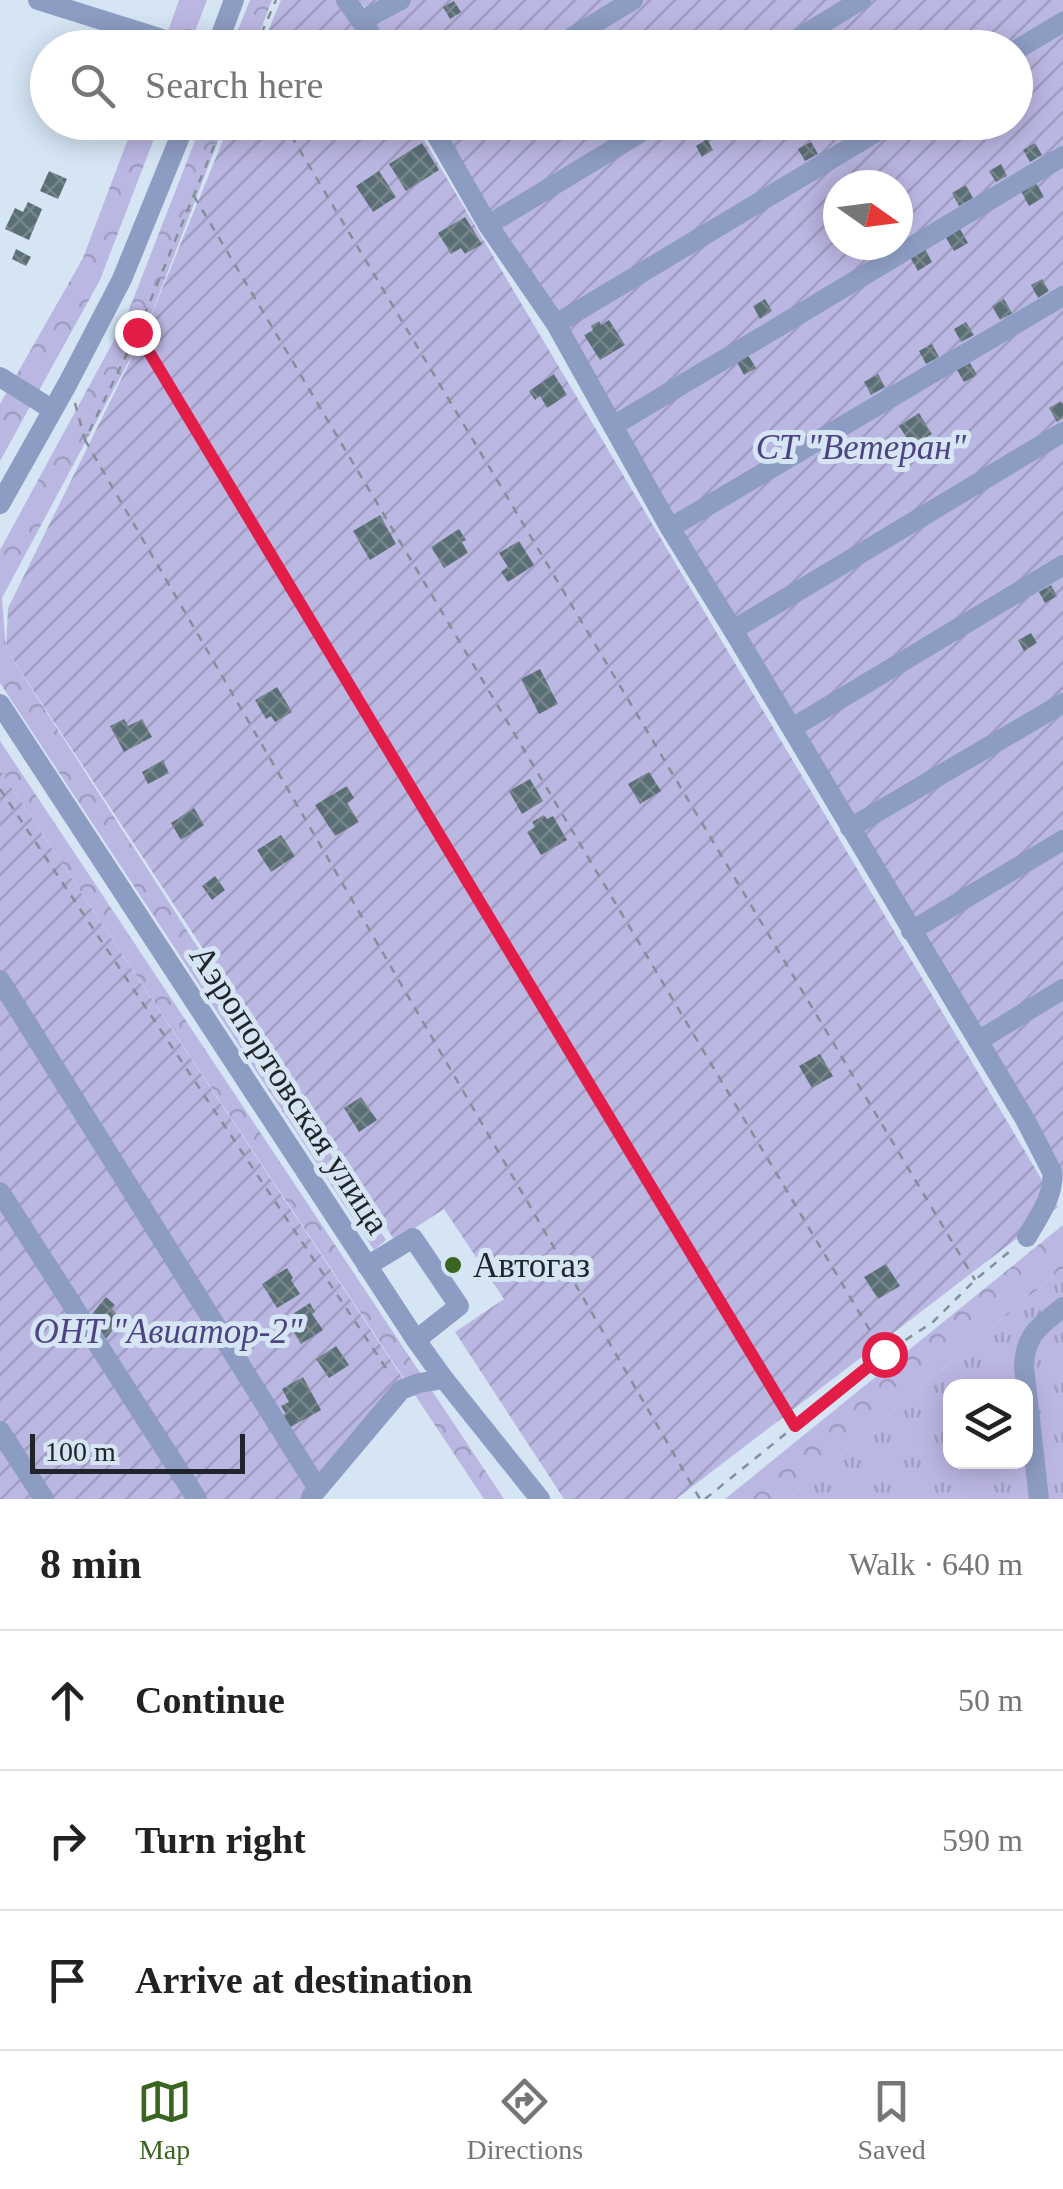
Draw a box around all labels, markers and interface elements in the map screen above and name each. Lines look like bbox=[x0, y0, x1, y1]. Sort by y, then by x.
search box bbox=[30, 30, 1033, 140]
icon: search bbox=[65, 58, 120, 113]
text: Search here bbox=[145, 64, 323, 106]
north arrow bbox=[823, 170, 913, 260]
route end bbox=[115, 310, 161, 356]
park label: СТ "Ветеран" bbox=[756, 428, 967, 467]
street label: Аэропортовская улица bbox=[182, 938, 398, 1241]
place label: Автогаз bbox=[473, 1246, 590, 1285]
marker: Автогаз bbox=[442, 1254, 464, 1276]
park label: ОНТ "Авиатор-2" bbox=[33, 1312, 303, 1351]
route start bbox=[862, 1332, 908, 1378]
map controls bbox=[943, 1379, 1033, 1469]
button: layers bbox=[943, 1379, 1033, 1469]
scale bar bbox=[30, 1429, 245, 1474]
text: 100 m bbox=[45, 1436, 116, 1467]
text: 8 min bbox=[40, 1541, 142, 1587]
text: Walk · 640 m bbox=[849, 1546, 1023, 1582]
icon: ahead bbox=[40, 1673, 95, 1728]
text: Continue bbox=[135, 1679, 285, 1721]
text: 50 m bbox=[958, 1682, 1023, 1718]
icon: right bbox=[40, 1813, 95, 1868]
text: Turn right bbox=[135, 1819, 306, 1861]
text: 590 m bbox=[942, 1822, 1023, 1858]
icon: arrive bbox=[40, 1953, 95, 2008]
text: Arrive at destination bbox=[135, 1959, 473, 2001]
tab: Map bbox=[137, 2074, 192, 2166]
tab: Directions bbox=[466, 2074, 583, 2166]
tab: Saved bbox=[857, 2074, 926, 2166]

